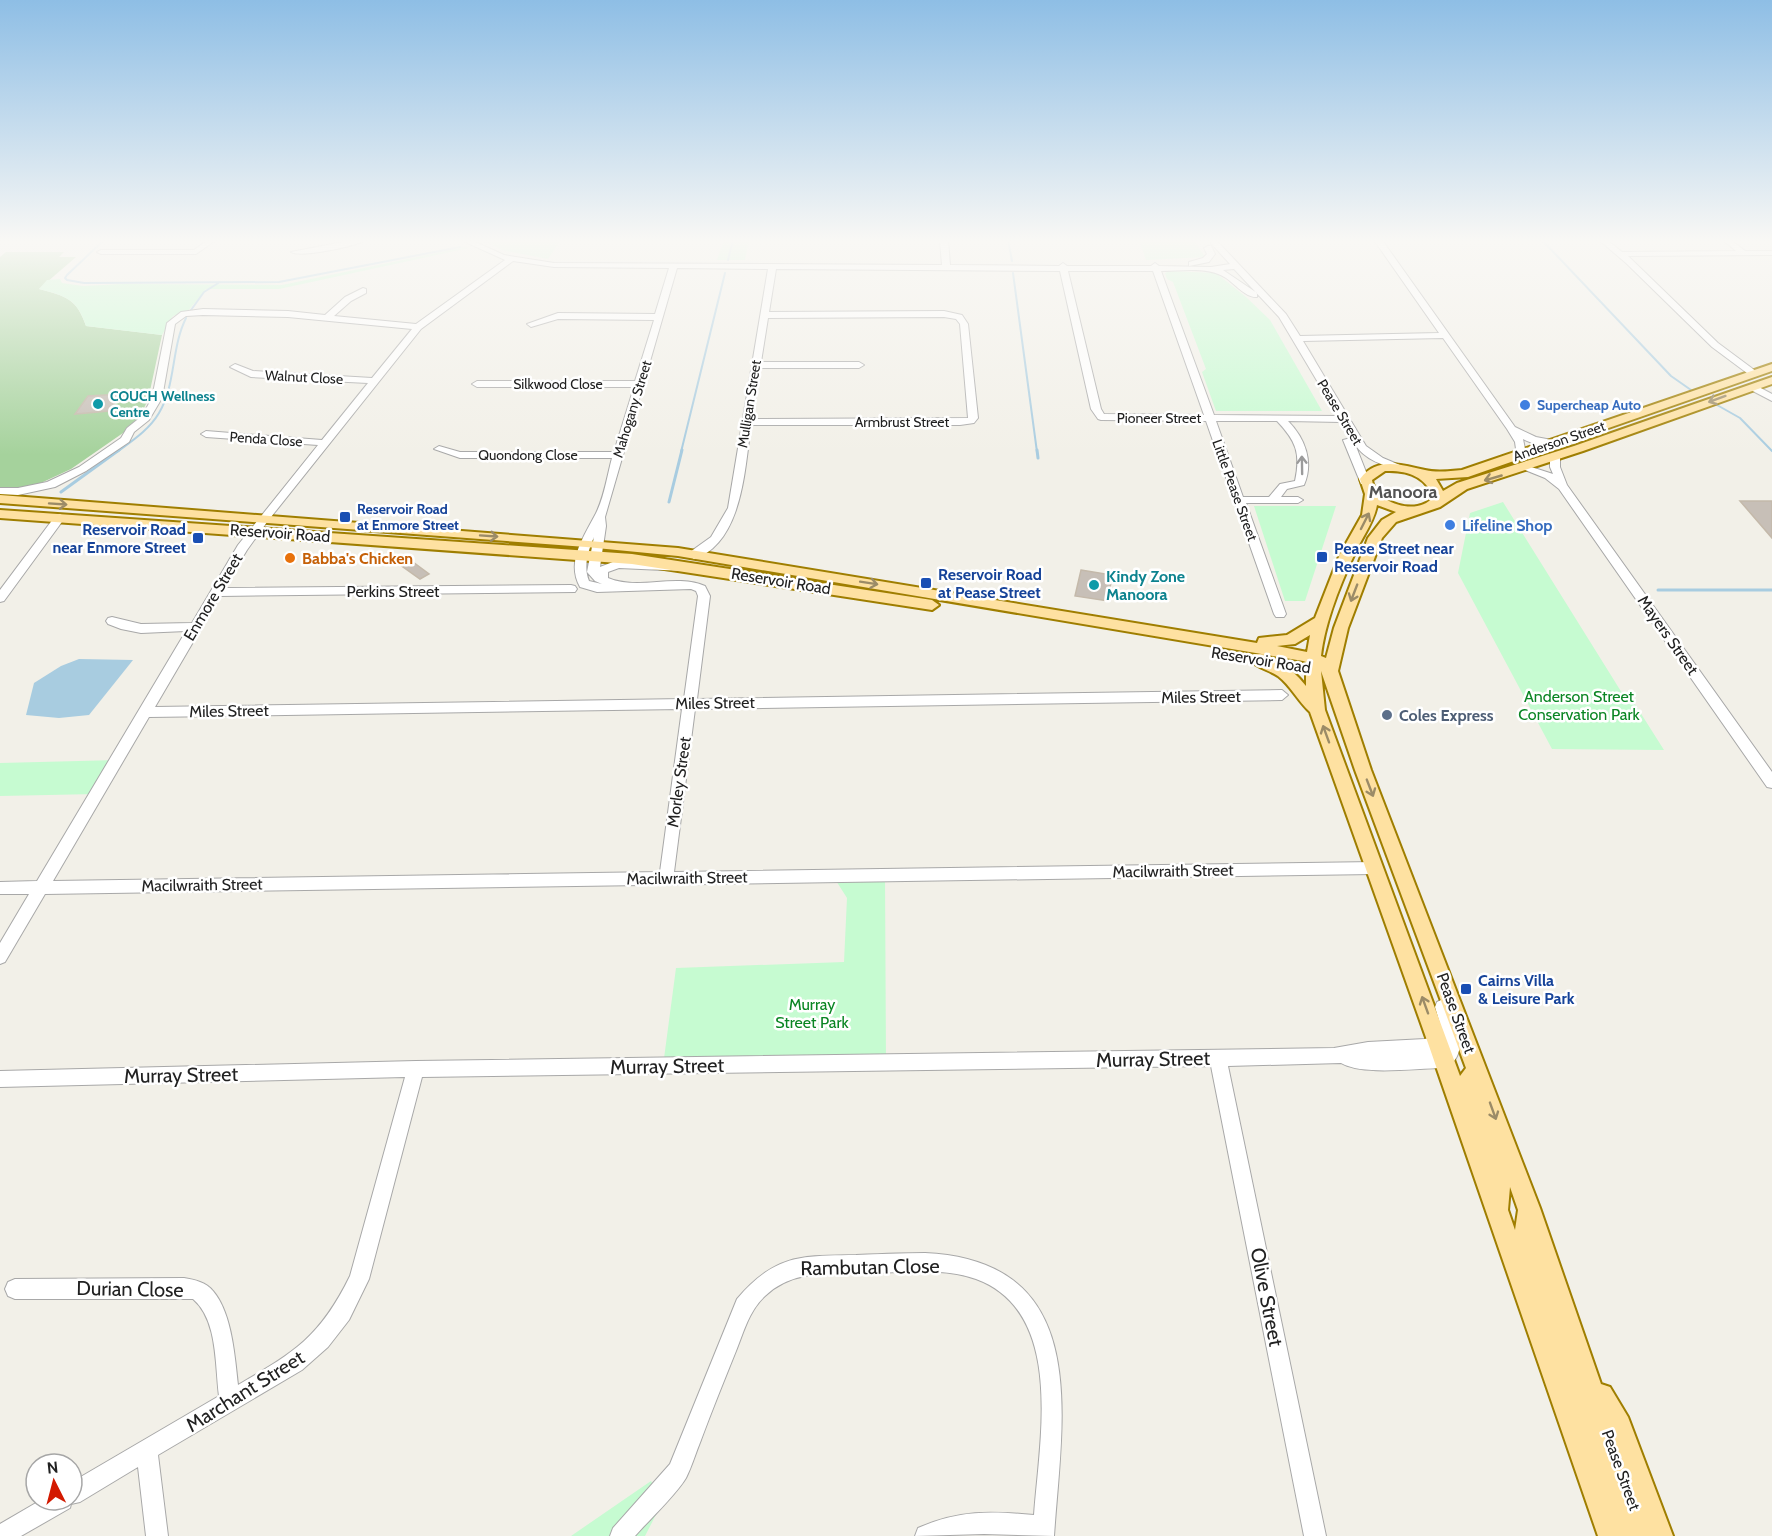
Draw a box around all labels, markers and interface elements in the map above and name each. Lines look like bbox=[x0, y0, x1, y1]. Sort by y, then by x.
street label: Mahogany Street bbox=[609, 358, 655, 460]
street label: Mulligan Street bbox=[733, 358, 765, 449]
street label: Walnut Close bbox=[264, 366, 344, 388]
street label: Silkwood Close bbox=[513, 375, 603, 393]
street label: Pease Street bbox=[1313, 376, 1367, 449]
place label: COUCH Wellness Centre bbox=[110, 387, 215, 421]
one-way arrow bbox=[1708, 395, 1727, 406]
place label: Supercheap Auto bbox=[1537, 396, 1641, 414]
marker: COUCH Wellness Centre bbox=[91, 397, 105, 411]
marker: Supercheap Auto bbox=[1518, 398, 1532, 412]
street label: Pioneer Street bbox=[1117, 409, 1201, 427]
street label: Armbrust Street bbox=[855, 413, 950, 431]
street label: Anderson Street bbox=[1511, 417, 1608, 465]
street label: Penda Close bbox=[229, 427, 303, 451]
street label: Little Pease Street bbox=[1208, 437, 1262, 544]
street label: Quondong Close bbox=[478, 446, 578, 464]
one-way arrow bbox=[1296, 455, 1307, 475]
one-way arrow bbox=[1484, 473, 1503, 484]
district label: Manoora bbox=[1368, 481, 1438, 503]
one-way arrow bbox=[48, 499, 68, 510]
place label: Reservoir Road at Enmore Street bbox=[357, 500, 459, 534]
marker: Reservoir Road at Enmore Street bbox=[338, 510, 352, 524]
one-way arrow bbox=[1360, 512, 1372, 530]
place label: Lifeline Shop bbox=[1462, 516, 1552, 535]
marker: Lifeline Shop bbox=[1443, 518, 1457, 532]
place label: Reservoir Road near Enmore Street bbox=[53, 520, 186, 557]
street label: Reservoir Road bbox=[229, 520, 331, 546]
one-way arrow bbox=[478, 530, 498, 541]
marker: Reservoir Road near Enmore Street bbox=[191, 531, 205, 545]
place label: Pease Street near Reservoir Road bbox=[1334, 539, 1455, 576]
street label: Enmore Street bbox=[180, 549, 247, 644]
place label: Babba's Chicken bbox=[302, 549, 413, 568]
marker: Pease Street near Reservoir Road bbox=[1315, 550, 1329, 564]
marker: Babba's Chicken bbox=[283, 551, 297, 565]
street label: Reservoir Road bbox=[730, 564, 832, 598]
place label: Reservoir Road at Pease Street bbox=[938, 565, 1042, 602]
place label: Kindy Zone Manoora bbox=[1106, 567, 1185, 604]
marker: Reservoir Road at Pease Street bbox=[919, 576, 933, 590]
one-way arrow bbox=[859, 578, 879, 589]
marker: Kindy Zone Manoora bbox=[1087, 578, 1101, 592]
street label: Perkins Street bbox=[346, 582, 440, 601]
one-way arrow bbox=[1348, 583, 1359, 601]
street label: Mayers Street bbox=[1634, 592, 1703, 679]
street label: Reservoir Road bbox=[1210, 643, 1312, 677]
street label: Miles Street bbox=[1161, 687, 1241, 707]
park label: Anderson Street Conservation Park bbox=[1518, 687, 1641, 724]
street label: Miles Street bbox=[675, 693, 755, 713]
street label: Miles Street bbox=[189, 701, 269, 721]
place label: Coles Express bbox=[1399, 706, 1494, 725]
marker: Coles Express bbox=[1380, 708, 1394, 722]
one-way arrow bbox=[1319, 726, 1330, 744]
street label: Morley Street bbox=[663, 735, 695, 829]
one-way arrow bbox=[1365, 778, 1376, 797]
street label: Macilwraith Street bbox=[1112, 860, 1234, 882]
street label: Macilwraith Street bbox=[626, 867, 748, 889]
street label: Macilwraith Street bbox=[141, 874, 263, 896]
street label: Pease Street bbox=[1433, 970, 1480, 1056]
place label: Cairns Villa & Leisure Park bbox=[1478, 971, 1575, 1008]
marker: Cairns Villa & Leisure Park bbox=[1459, 982, 1473, 996]
park label: Murray Street Park bbox=[775, 995, 850, 1032]
one-way arrow bbox=[1418, 996, 1429, 1015]
street label: Murray Street bbox=[1096, 1046, 1211, 1072]
street label: Murray Street bbox=[610, 1053, 725, 1079]
street label: Murray Street bbox=[124, 1062, 239, 1088]
one-way arrow bbox=[1488, 1101, 1499, 1120]
street label: Olive Street bbox=[1246, 1246, 1288, 1349]
street label: Rambutan Close bbox=[800, 1254, 940, 1280]
street label: Durian Close bbox=[76, 1276, 184, 1302]
street label: Marchant Street bbox=[181, 1345, 309, 1437]
street label: Pease Street bbox=[1598, 1427, 1645, 1513]
north arrow bbox=[24, 1452, 84, 1512]
text: N bbox=[46, 1458, 59, 1478]

